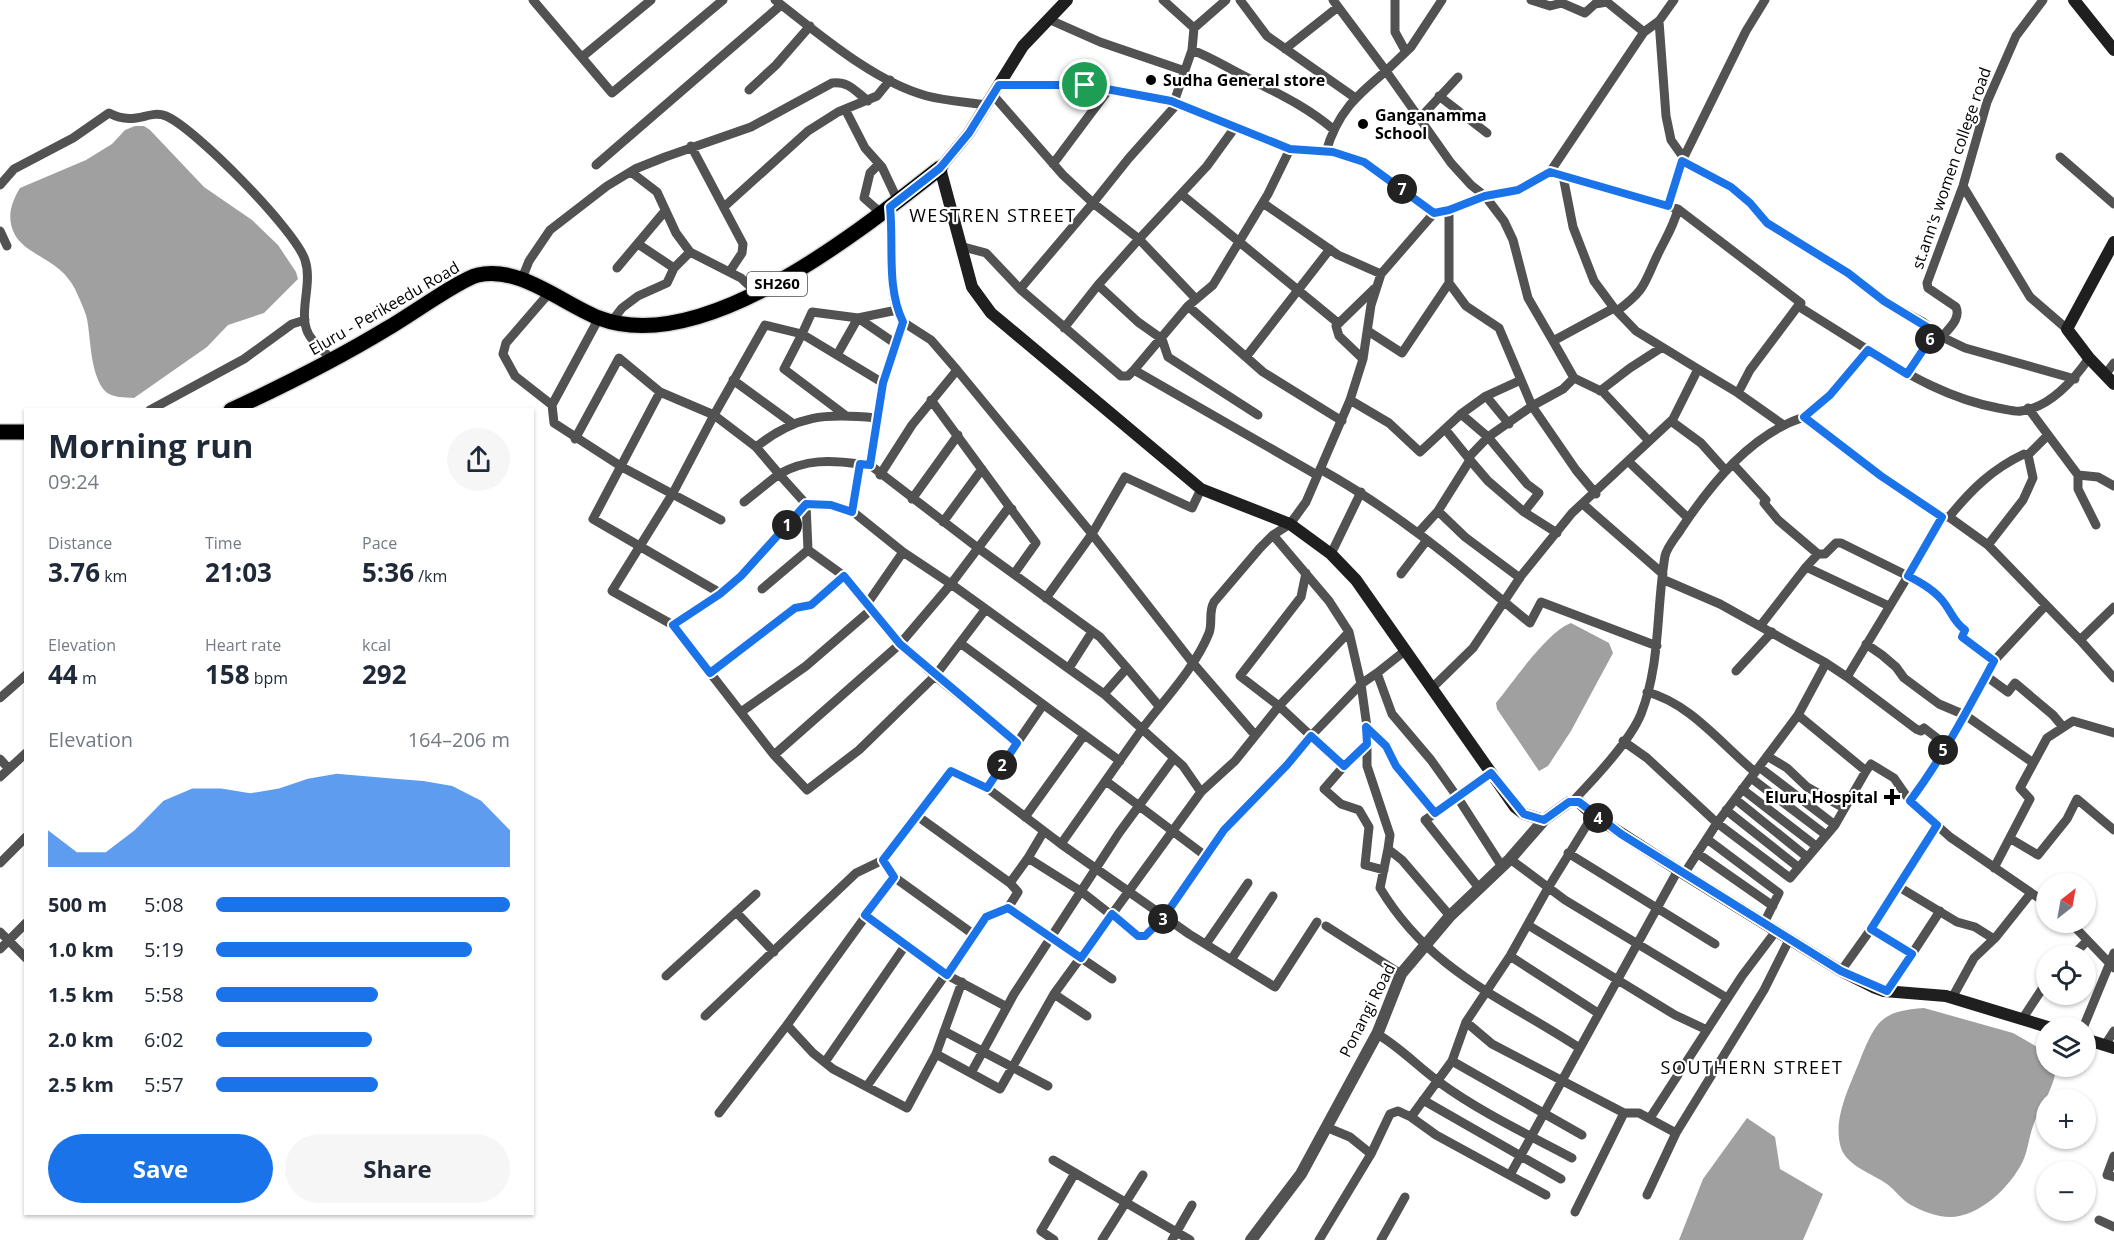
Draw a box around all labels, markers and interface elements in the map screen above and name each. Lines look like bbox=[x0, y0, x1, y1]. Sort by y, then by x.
pin bbox=[1059, 59, 1110, 110]
street label: st.ann's women college road bbox=[1906, 64, 1996, 272]
icon: arrive bbox=[1068, 68, 1101, 101]
place label: Sudha General store bbox=[1163, 69, 1325, 91]
marker: Sudha General store bbox=[1144, 73, 1158, 87]
place label: Ganganamma School bbox=[1375, 104, 1487, 144]
marker: Ganganamma School bbox=[1356, 117, 1370, 131]
pin: 7 bbox=[1387, 174, 1417, 204]
text: 7 bbox=[1397, 178, 1407, 200]
district label: WESTREN STREET bbox=[909, 203, 1077, 227]
street label: Eluru - Perikeedu Road bbox=[305, 256, 463, 360]
road number: SH260 bbox=[747, 272, 807, 296]
pin: 6 bbox=[1915, 324, 1945, 354]
text: 6 bbox=[1925, 328, 1935, 350]
text: Morning run bbox=[48, 423, 254, 468]
button: share bbox=[447, 428, 510, 491]
text: 09:24 bbox=[48, 468, 99, 495]
pin: 1 bbox=[772, 510, 802, 540]
text: 1 bbox=[782, 514, 792, 536]
text: Distance bbox=[48, 532, 112, 554]
text: Time bbox=[205, 532, 242, 554]
text: Pace bbox=[362, 532, 397, 554]
text: 3.76 bbox=[48, 554, 100, 590]
text: 21:03 bbox=[205, 554, 272, 590]
text: 5:36 bbox=[362, 554, 414, 590]
text: km bbox=[100, 565, 127, 587]
text: /km bbox=[414, 565, 447, 587]
text: Elevation bbox=[48, 634, 116, 656]
text: Heart rate bbox=[205, 634, 281, 656]
text: kcal bbox=[362, 634, 391, 656]
text: 44 bbox=[48, 656, 78, 692]
text: 158 bbox=[205, 656, 250, 692]
text: 292 bbox=[362, 656, 407, 692]
text: m bbox=[78, 667, 97, 689]
text: bpm bbox=[250, 667, 288, 689]
text: Elevation bbox=[48, 726, 133, 753]
text: 164–206 m bbox=[408, 726, 510, 753]
pin: 5 bbox=[1928, 735, 1958, 765]
text: 5 bbox=[1938, 739, 1948, 761]
pin: 2 bbox=[987, 750, 1017, 780]
text: 2 bbox=[997, 754, 1007, 776]
place label: Eluru Hospital bbox=[1765, 786, 1878, 808]
marker: Eluru Hospital bbox=[1883, 788, 1901, 806]
pin: 4 bbox=[1583, 803, 1613, 833]
text: 4 bbox=[1593, 807, 1603, 829]
north arrow bbox=[2036, 873, 2096, 933]
map controls bbox=[2036, 873, 2096, 1221]
text: 500 m bbox=[48, 891, 107, 918]
text: 5:08 bbox=[144, 891, 184, 918]
pin: 3 bbox=[1148, 904, 1178, 934]
text: 3 bbox=[1158, 908, 1168, 930]
text: 1.0 km bbox=[48, 936, 114, 963]
text: 5:19 bbox=[144, 936, 184, 963]
button: locate bbox=[2036, 945, 2096, 1005]
street label: Ponangi Road bbox=[1334, 959, 1400, 1061]
text: 1.5 km bbox=[48, 981, 114, 1008]
text: 5:58 bbox=[144, 981, 184, 1008]
button: layers bbox=[2036, 1017, 2096, 1077]
text: 2.0 km bbox=[48, 1026, 114, 1053]
text: 6:02 bbox=[144, 1026, 184, 1053]
district label: SOUTHERN STREET bbox=[1661, 1055, 1843, 1079]
text: 2.5 km bbox=[48, 1071, 114, 1098]
text: 5:57 bbox=[144, 1071, 184, 1098]
button: + bbox=[2036, 1089, 2096, 1149]
button: Save bbox=[48, 1134, 273, 1203]
button: Share bbox=[285, 1134, 510, 1203]
button: − bbox=[2036, 1161, 2096, 1221]

